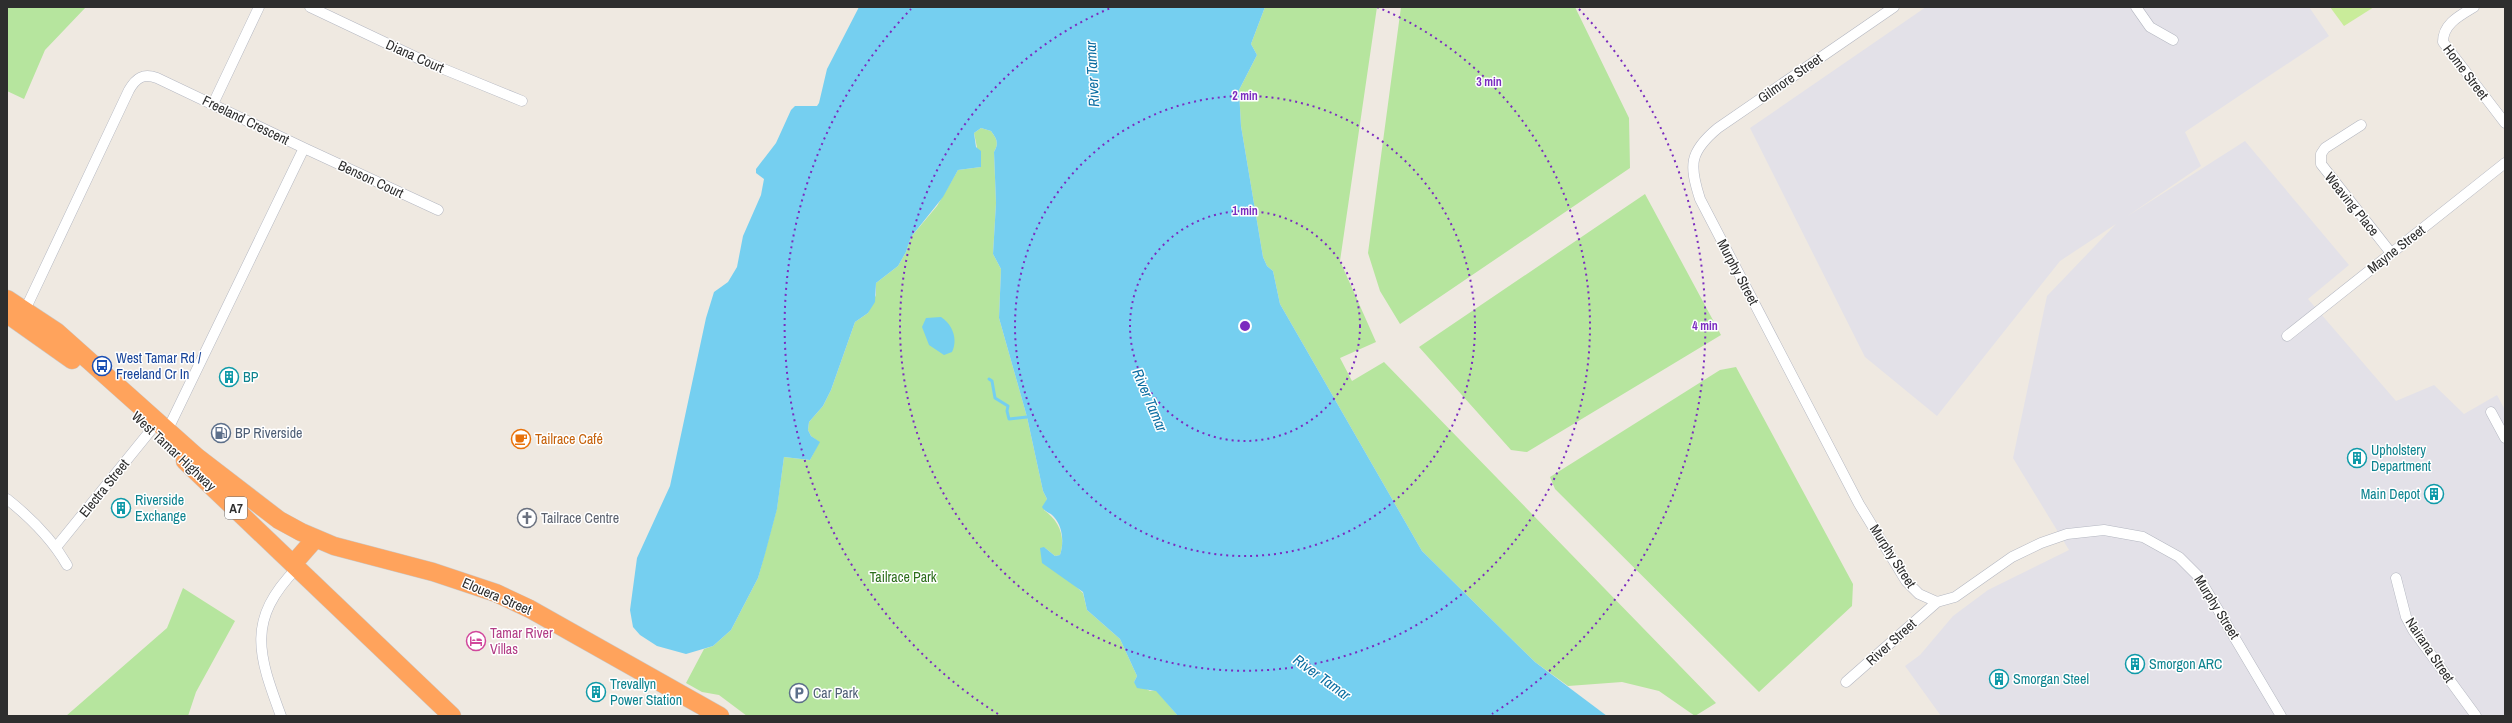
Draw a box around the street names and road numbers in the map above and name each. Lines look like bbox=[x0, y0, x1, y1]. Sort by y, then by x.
street label: Diana Court bbox=[383, 35, 447, 77]
street label: Home Street bbox=[2439, 41, 2493, 103]
street label: Gilmore Street bbox=[1754, 49, 1826, 107]
street label: Freeland Crescent bbox=[200, 91, 292, 149]
street label: Benson Court bbox=[335, 156, 407, 202]
street label: Weaving Place bbox=[2321, 168, 2383, 240]
street label: Mayne Street bbox=[2364, 221, 2428, 277]
street label: Murphy Street bbox=[1713, 236, 1763, 308]
street label: West Tamar Highway bbox=[128, 407, 220, 495]
street label: Electra Street bbox=[75, 455, 133, 521]
road number: A7 bbox=[225, 497, 247, 519]
street label: Murphy Street bbox=[1866, 521, 1920, 591]
street label: Murphy Street bbox=[2190, 572, 2244, 642]
street label: Elouera Street bbox=[460, 573, 534, 619]
street label: Nairana Street bbox=[2402, 614, 2458, 686]
street label: River Street bbox=[1862, 615, 1920, 669]

